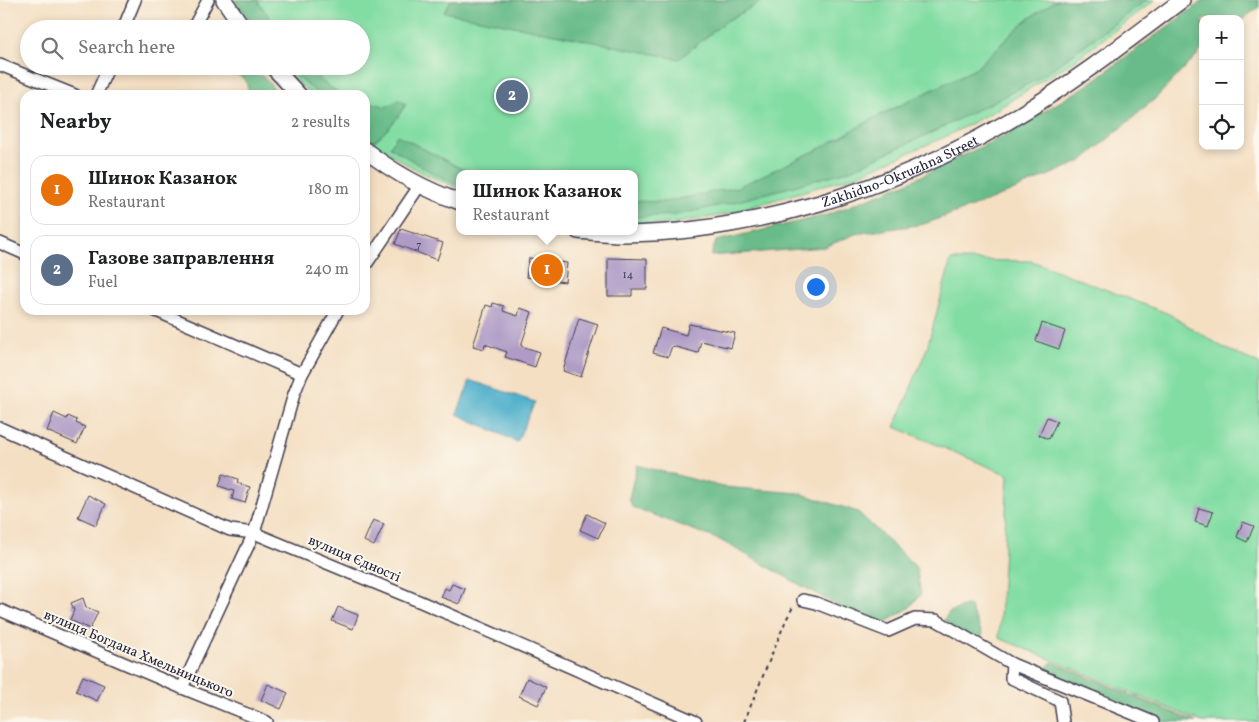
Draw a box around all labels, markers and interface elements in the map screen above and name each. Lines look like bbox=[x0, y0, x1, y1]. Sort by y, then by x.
map controls bbox=[1199, 15, 1244, 150]
button: + bbox=[1199, 15, 1244, 60]
search box bbox=[20, 20, 370, 75]
icon: search bbox=[38, 34, 66, 62]
text: Search here bbox=[78, 35, 175, 61]
button: − bbox=[1199, 60, 1244, 105]
pin: 2 bbox=[496, 77, 528, 115]
button: locate bbox=[1199, 105, 1244, 150]
text: Nearby bbox=[40, 108, 111, 137]
text: 2 results bbox=[291, 112, 350, 134]
street label: Zakhidno-Okruzhna Street bbox=[819, 132, 982, 213]
text: Шинок Казанок bbox=[88, 166, 237, 192]
popup bbox=[456, 170, 638, 235]
text: 1 bbox=[54, 179, 60, 201]
text: 180 m bbox=[308, 179, 349, 201]
text: Шинок Казанок bbox=[472, 179, 622, 205]
text: Restaurant bbox=[88, 192, 166, 214]
text: Restaurant bbox=[472, 205, 550, 227]
house number: 7 bbox=[416, 238, 422, 253]
text: Газове заправлення bbox=[88, 246, 274, 272]
pin: 1 bbox=[531, 251, 563, 289]
text: 2 bbox=[53, 259, 61, 281]
text: 240 m bbox=[305, 259, 349, 281]
house number: 14 bbox=[623, 268, 634, 283]
text: Fuel bbox=[88, 272, 118, 294]
your location bbox=[803, 274, 829, 300]
street label: вулиця Єдності bbox=[305, 531, 404, 587]
street label: вулиця Богдана Хмельницького bbox=[41, 606, 236, 703]

